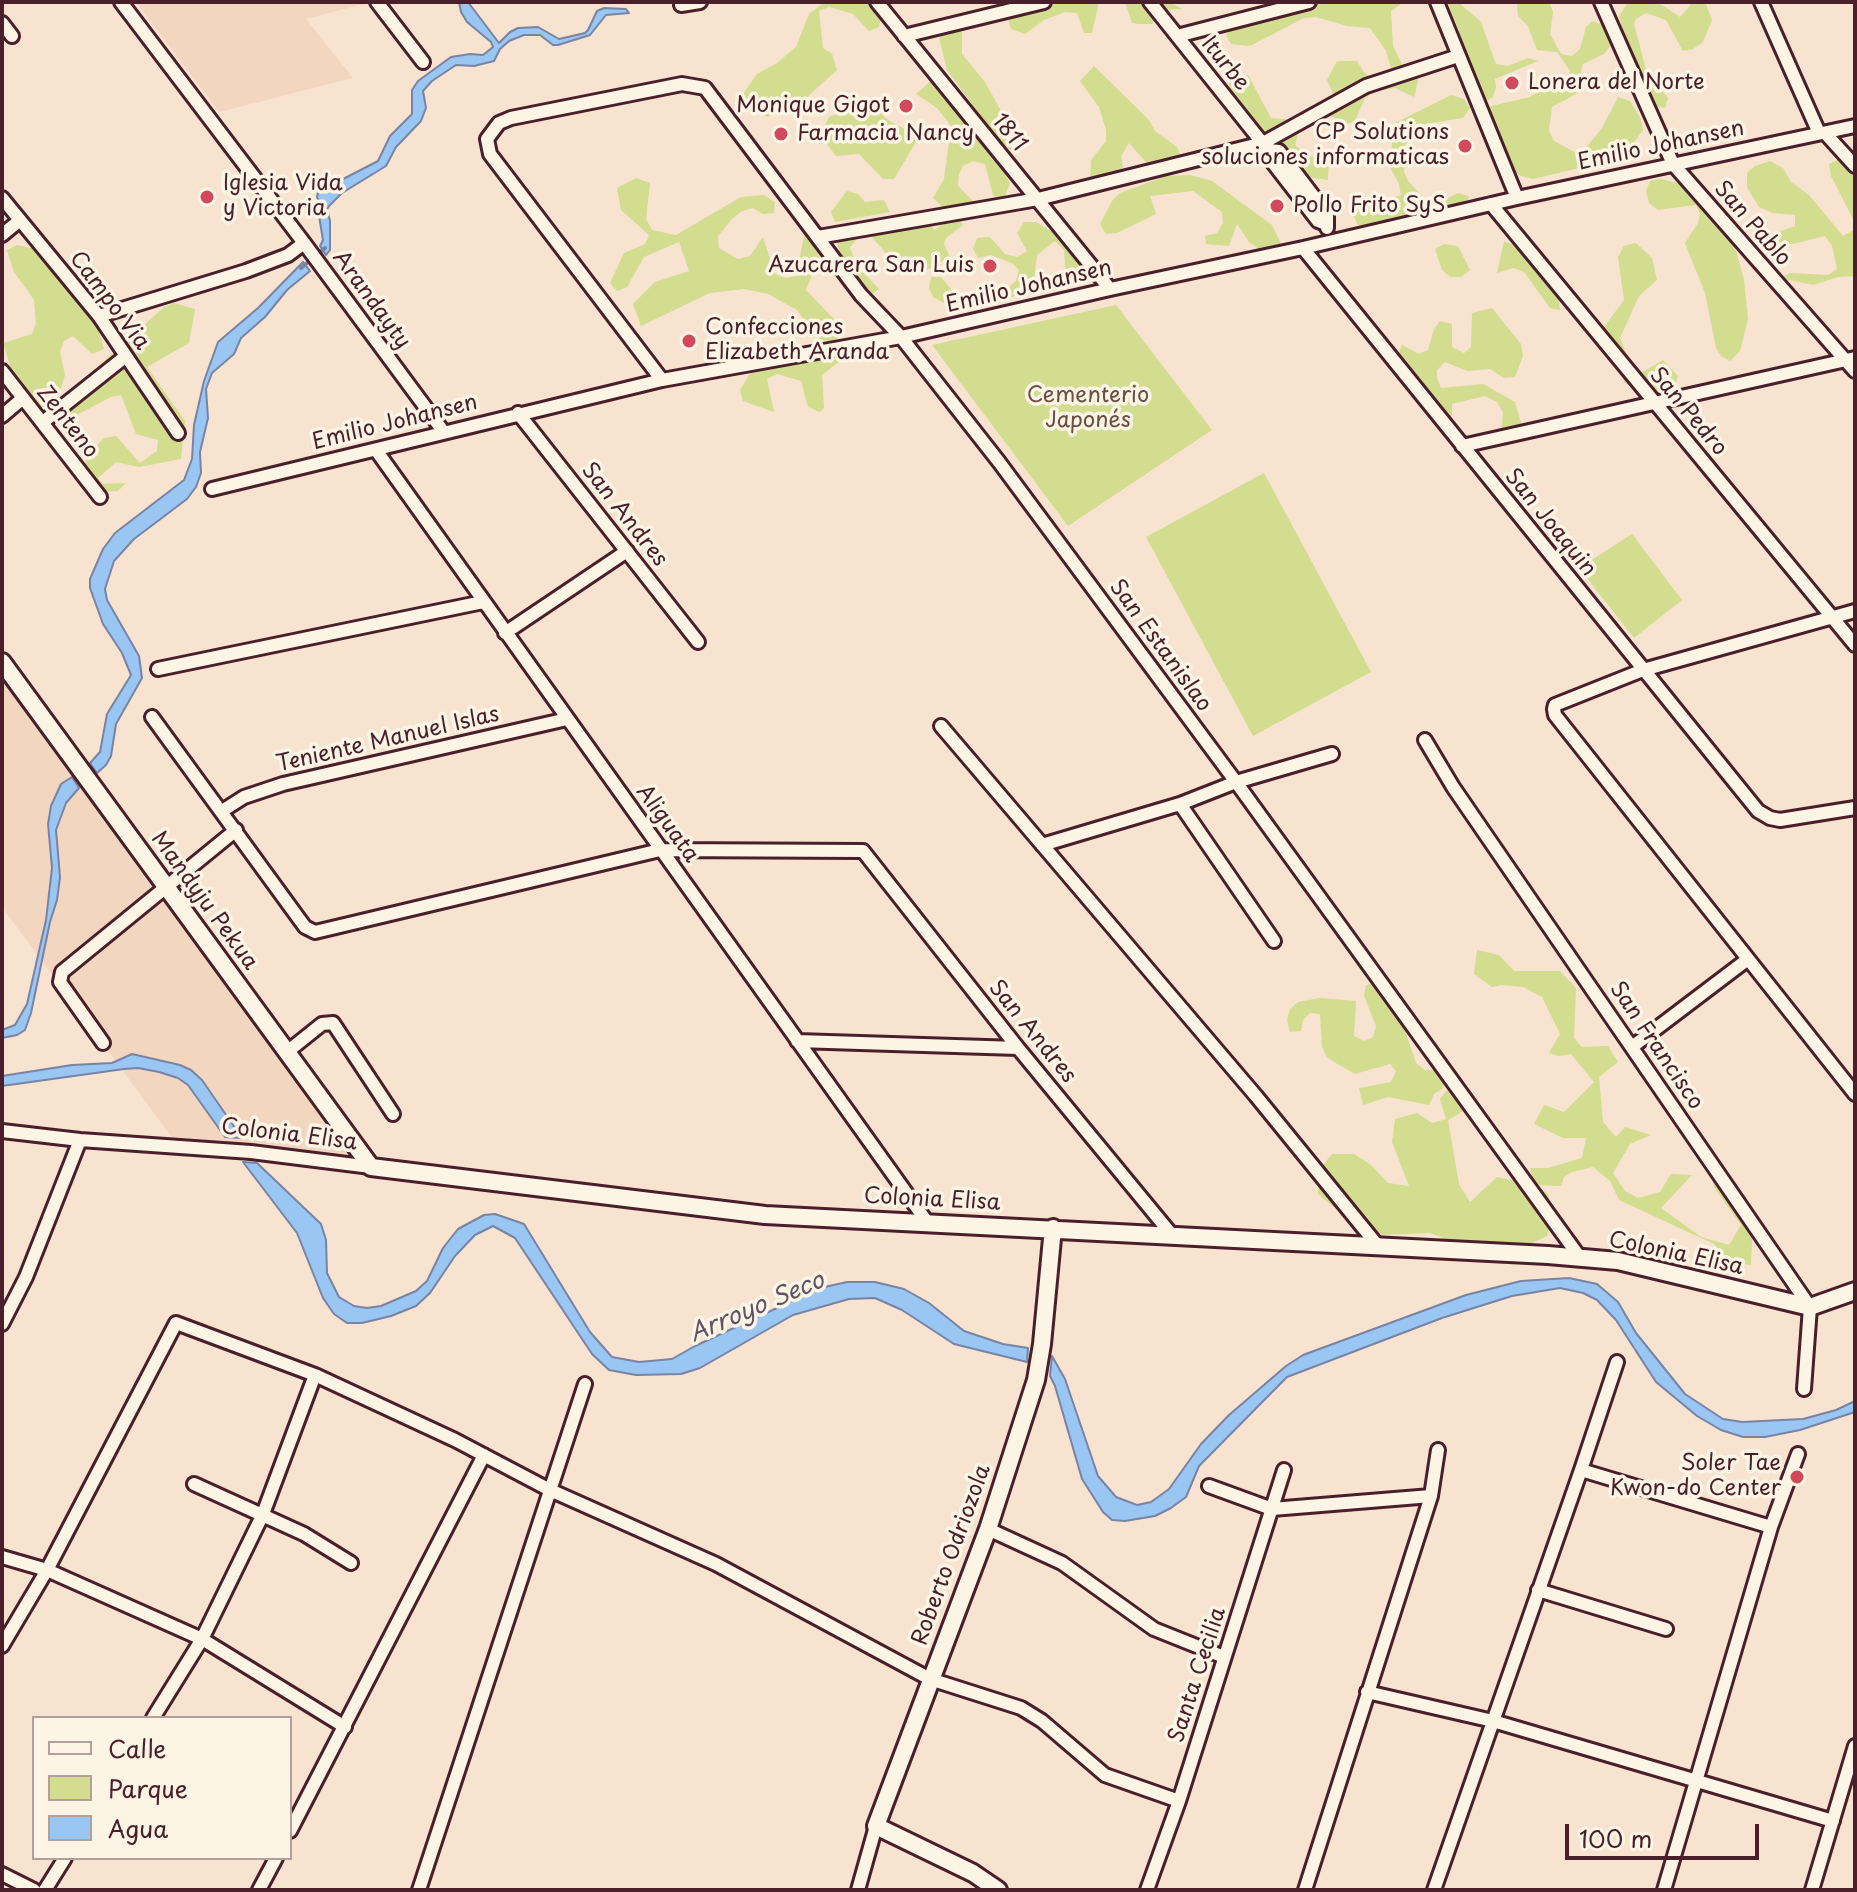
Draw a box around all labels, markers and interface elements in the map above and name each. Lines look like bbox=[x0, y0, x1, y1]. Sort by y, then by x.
street label: Iturbe bbox=[1195, 32, 1255, 96]
place label: Lonera del Norte bbox=[1528, 70, 1705, 96]
marker: Lonera del Norte bbox=[1503, 74, 1521, 92]
place label: Monique Gigot bbox=[736, 93, 890, 119]
marker: Monique Gigot bbox=[897, 97, 915, 115]
street label: 1811 bbox=[986, 109, 1032, 157]
street label: Emilio Johansen bbox=[1575, 115, 1747, 177]
place label: CP Solutions soluciones informaticas bbox=[1201, 120, 1449, 172]
place label: Farmacia Nancy bbox=[797, 121, 974, 147]
marker: Farmacia Nancy bbox=[772, 125, 790, 143]
marker: CP Solutions soluciones informaticas bbox=[1456, 137, 1474, 155]
place label: Iglesia Vida y Victoria bbox=[223, 171, 343, 222]
street label: San Pablo bbox=[1708, 176, 1796, 272]
marker: Iglesia Vida y Victoria bbox=[198, 188, 216, 206]
place label: Pollo Frito SyS bbox=[1293, 193, 1446, 219]
marker: Pollo Frito SyS bbox=[1268, 197, 1286, 215]
street label: Arandayty bbox=[327, 246, 415, 354]
street label: Campo Via bbox=[63, 247, 155, 355]
place label: Azucarera San Luis bbox=[768, 253, 974, 279]
street label: Emilio Johansen bbox=[944, 255, 1114, 319]
marker: Azucarera San Luis bbox=[981, 257, 999, 275]
place label: Confecciones Elizabeth Aranda bbox=[705, 315, 889, 366]
marker: Confecciones Elizabeth Aranda bbox=[680, 332, 698, 350]
street label: San Pedro bbox=[1644, 363, 1732, 461]
street label: Zenteno bbox=[30, 380, 104, 464]
park label: Cementerio Japonés bbox=[1027, 383, 1149, 434]
street label: Emilio Johansen bbox=[310, 390, 480, 456]
street label: San Andres bbox=[575, 458, 673, 572]
street label: San Joaquin bbox=[1499, 464, 1601, 582]
street label: San Estanislao bbox=[1103, 575, 1217, 717]
street label: Teniente Manuel Islas bbox=[274, 702, 502, 778]
street label: Aliguata bbox=[630, 780, 704, 868]
street label: Mandyju Pekua bbox=[145, 827, 263, 975]
street label: San Andres bbox=[983, 975, 1081, 1089]
street label: San Francisco bbox=[1604, 977, 1708, 1115]
street label: Colonia Elisa bbox=[220, 1114, 358, 1156]
street label: Colonia Elisa bbox=[863, 1183, 1001, 1217]
street label: Colonia Elisa bbox=[1606, 1227, 1746, 1281]
water label: Arroyo Seco bbox=[685, 1267, 829, 1349]
place label: Soler Tae Kwon-do Center bbox=[1610, 1451, 1781, 1502]
street label: Roberto Odriozola bbox=[907, 1461, 997, 1649]
marker: Soler Tae Kwon-do Center bbox=[1788, 1468, 1806, 1486]
street label: Santa Cecilia bbox=[1164, 1604, 1232, 1746]
legend bbox=[32, 1716, 292, 1860]
text: Calle bbox=[108, 1730, 166, 1766]
text: Parque bbox=[108, 1770, 188, 1806]
scale bar bbox=[1569, 1808, 1763, 1858]
text: Agua bbox=[108, 1810, 168, 1846]
text: 100 m bbox=[1579, 1820, 1652, 1856]

